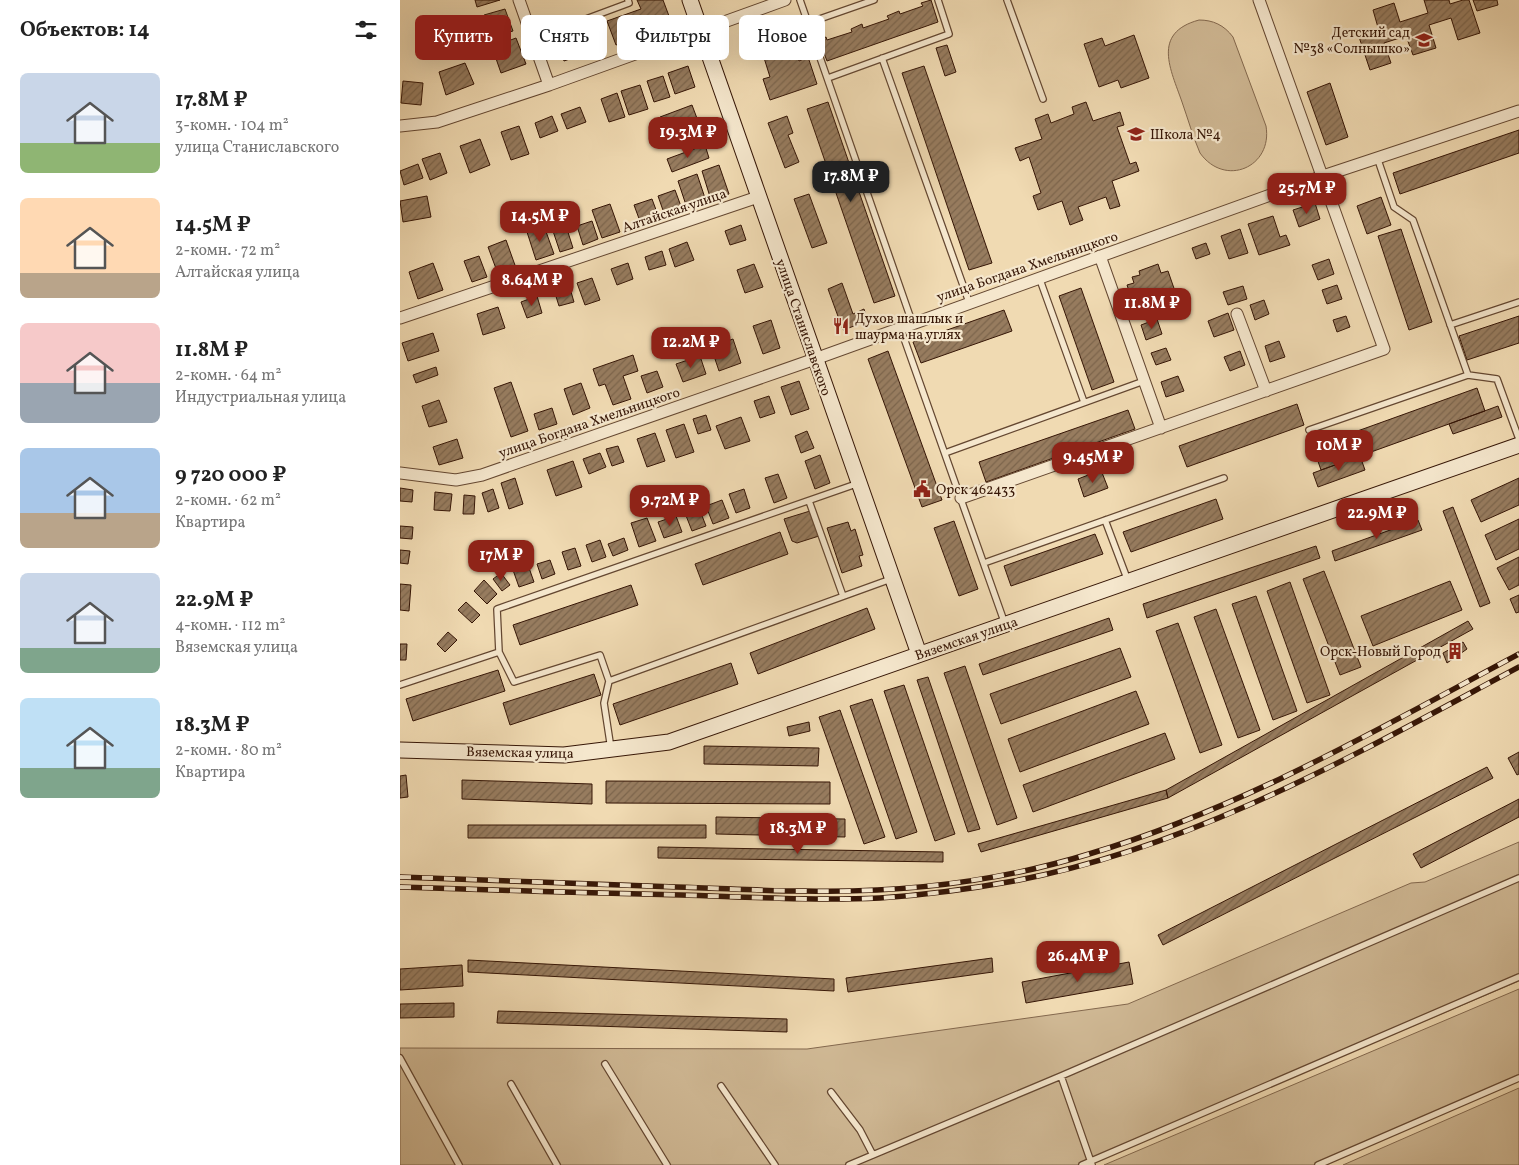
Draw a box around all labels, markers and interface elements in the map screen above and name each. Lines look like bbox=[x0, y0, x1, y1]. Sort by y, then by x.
chip: Купить bbox=[415, 15, 511, 60]
chip: Снять bbox=[521, 15, 607, 60]
chip: Фильтры bbox=[617, 15, 729, 60]
chip: Новое bbox=[739, 15, 825, 60]
text: Объектов: 14 bbox=[20, 16, 150, 45]
icon: filters bbox=[352, 16, 380, 44]
place label: Детский сад №38 «Солнышко» bbox=[1293, 24, 1410, 59]
school or university icon: Детский сад №38 «Солнышко» bbox=[1414, 30, 1434, 50]
text: 17.8M ₽ bbox=[175, 86, 248, 115]
icon: home bbox=[60, 93, 120, 153]
text: 3-комн. · 104 m² bbox=[175, 115, 289, 137]
pin: 19.3M ₽ bbox=[642, 116, 734, 159]
text: 19.3M ₽ bbox=[659, 122, 717, 144]
school or university icon: Школа №4 bbox=[1126, 124, 1146, 144]
place label: Школа №4 bbox=[1150, 126, 1221, 145]
text: улица Станиславского bbox=[175, 137, 339, 159]
pin: 17.8M ₽ bbox=[805, 160, 897, 203]
text: 17.8M ₽ bbox=[823, 166, 879, 188]
pin: 25.7M ₽ bbox=[1261, 172, 1353, 215]
text: 25.7M ₽ bbox=[1278, 178, 1336, 200]
street label: Алтайская улица bbox=[620, 185, 729, 238]
pin: 14.5M ₽ bbox=[494, 200, 586, 243]
text: 14.5M ₽ bbox=[511, 206, 569, 228]
text: 14.5M ₽ bbox=[175, 211, 251, 240]
icon: home bbox=[60, 218, 120, 278]
street label: улица Богдана Хмельницкого bbox=[934, 227, 1121, 307]
text: 2-комн. · 72 m² bbox=[175, 240, 280, 262]
street label: улица Станиславского bbox=[770, 256, 835, 399]
text: Алтайская улица bbox=[175, 262, 300, 284]
pin: 8.64M ₽ bbox=[486, 264, 578, 307]
text: 8.64M ₽ bbox=[502, 270, 562, 292]
pin: 11.8M ₽ bbox=[1106, 288, 1198, 330]
text: 11.8M ₽ bbox=[1124, 293, 1180, 315]
place label: Духов шашлык и шаурма на углях bbox=[855, 310, 964, 345]
restaurant icon: Духов шашлык и шаурма на углях bbox=[831, 316, 851, 336]
pin: 12.2M ₽ bbox=[645, 326, 737, 369]
text: 12.2M ₽ bbox=[662, 332, 720, 354]
text: 11.8M ₽ bbox=[175, 336, 248, 365]
icon: home bbox=[60, 343, 120, 403]
text: 2-комн. · 64 m² bbox=[175, 365, 281, 387]
street label: улица Богдана Хмельницкого bbox=[496, 383, 683, 463]
text: Индустриальная улица bbox=[175, 387, 346, 409]
pin: 10M ₽ bbox=[1304, 430, 1374, 472]
text: 10M ₽ bbox=[1316, 435, 1362, 457]
pin: 9.45M ₽ bbox=[1047, 442, 1139, 484]
text: 9.45M ₽ bbox=[1063, 447, 1123, 469]
text: 9 720 000 ₽ bbox=[175, 461, 286, 490]
icon: home bbox=[60, 468, 120, 528]
public building icon: Орск 462433 bbox=[912, 479, 932, 499]
place label: Орск 462433 bbox=[936, 481, 1015, 500]
pin: 9.72M ₽ bbox=[624, 484, 716, 527]
text: 2-комн. · 62 m² bbox=[175, 490, 281, 512]
text: 9.72M ₽ bbox=[641, 490, 699, 512]
pin: 22.9M ₽ bbox=[1331, 498, 1423, 540]
text: 22.9M ₽ bbox=[1347, 503, 1407, 525]
text: Квартира bbox=[175, 512, 245, 534]
pin: 17M ₽ bbox=[466, 540, 536, 582]
text: 17M ₽ bbox=[479, 545, 523, 567]
text: 22.9M ₽ bbox=[175, 586, 253, 615]
icon: home bbox=[60, 593, 120, 653]
street label: Вяземская улица bbox=[912, 613, 1020, 666]
text: 4-комн. · 112 m² bbox=[175, 615, 285, 637]
text: Вяземская улица bbox=[175, 637, 298, 659]
building icon: Орск-Новый Город bbox=[1445, 641, 1465, 661]
place label: Орск-Новый Город bbox=[1320, 643, 1441, 662]
text: 18.3M ₽ bbox=[175, 711, 250, 740]
icon: home bbox=[60, 718, 120, 778]
text: 2-комн. · 80 m² bbox=[175, 740, 282, 762]
street label: Вяземская улица bbox=[466, 743, 574, 764]
text: Квартира bbox=[175, 762, 245, 784]
pin: 18.3M ₽ bbox=[752, 812, 844, 855]
text: 18.3M ₽ bbox=[770, 818, 826, 840]
pin: 26.4M ₽ bbox=[1032, 940, 1124, 983]
text: 26.4M ₽ bbox=[1048, 946, 1108, 968]

